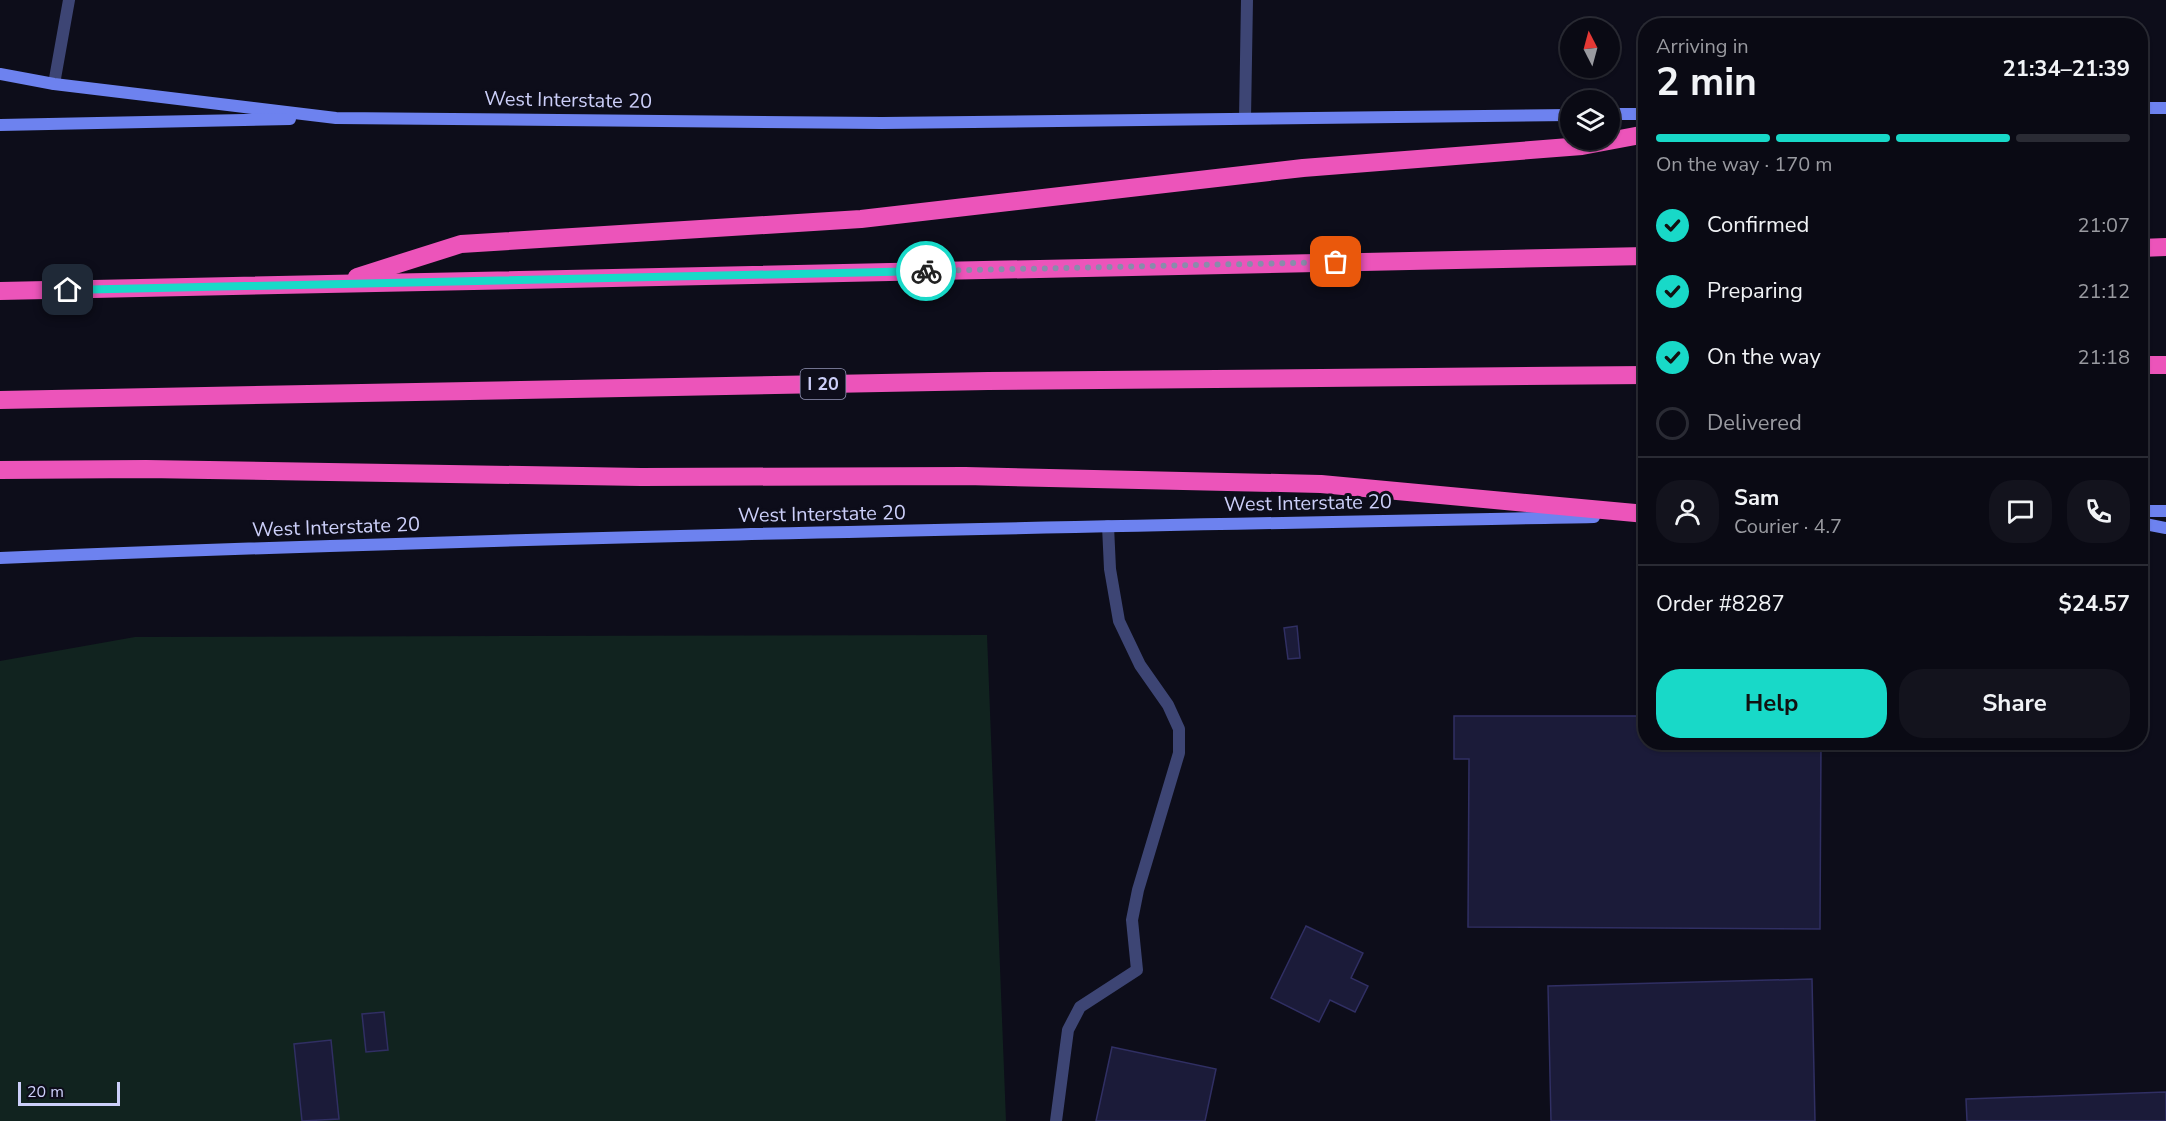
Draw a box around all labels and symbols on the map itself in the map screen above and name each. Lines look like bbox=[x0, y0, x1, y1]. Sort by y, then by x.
north arrow bbox=[1560, 18, 1620, 78]
street label: West Interstate 20 bbox=[484, 85, 652, 115]
pin bbox=[1310, 236, 1361, 287]
courier bbox=[896, 241, 956, 301]
pin bbox=[42, 264, 93, 315]
road number: I 20 bbox=[800, 369, 846, 399]
street label: West Interstate 20 bbox=[1224, 488, 1392, 518]
street label: West Interstate 20 bbox=[738, 499, 906, 529]
street label: West Interstate 20 bbox=[252, 511, 420, 543]
scale bar bbox=[18, 1079, 120, 1106]

